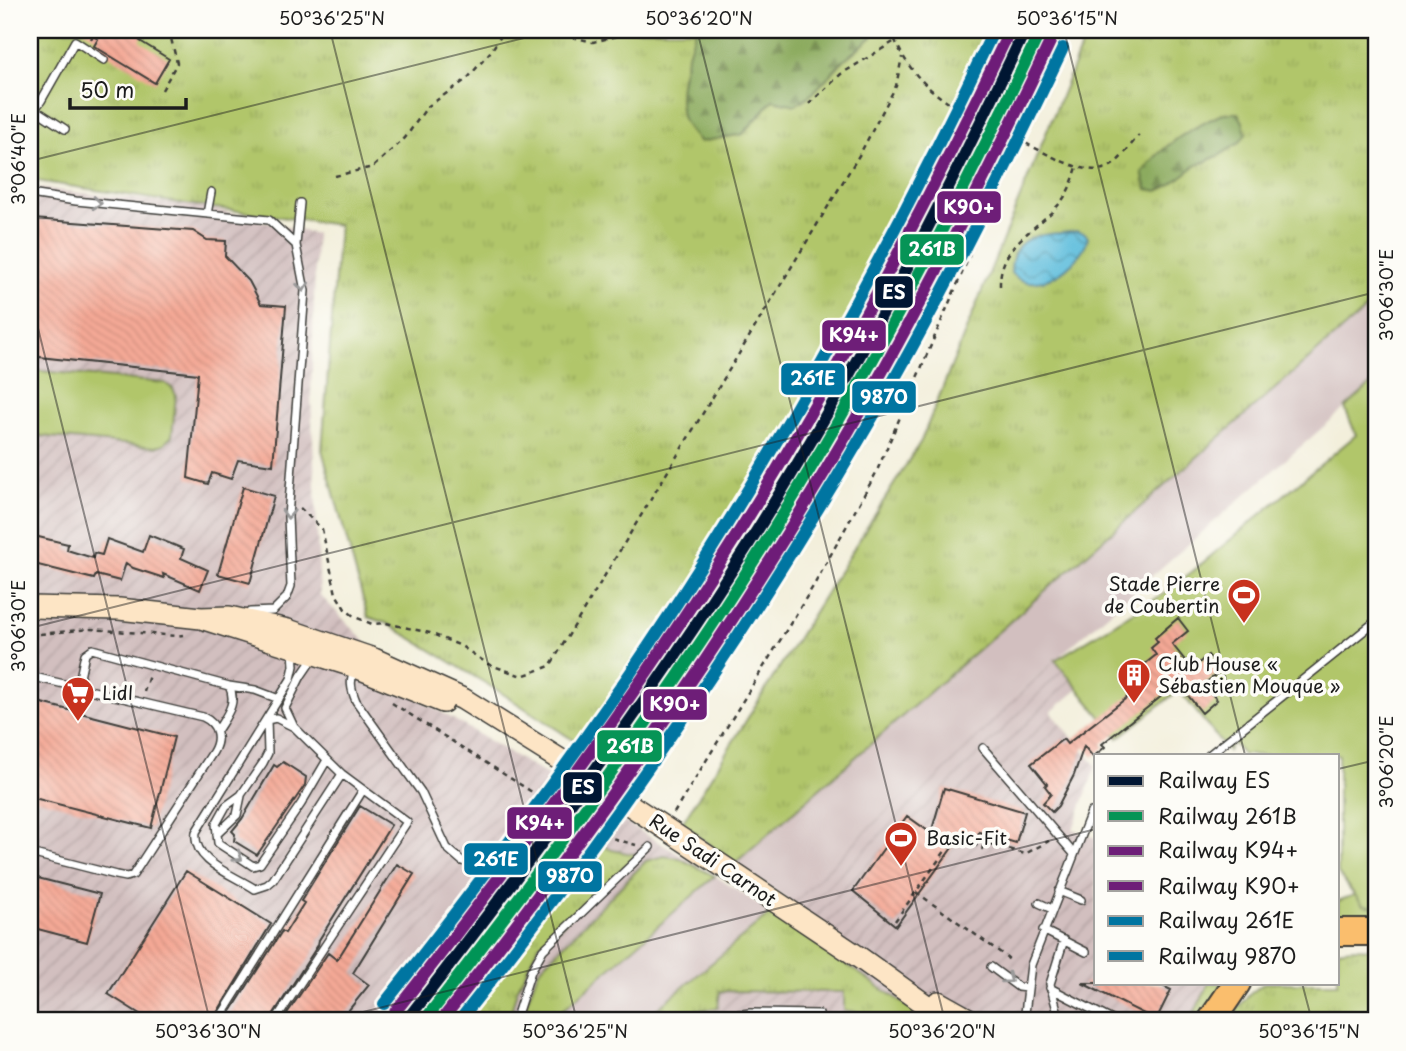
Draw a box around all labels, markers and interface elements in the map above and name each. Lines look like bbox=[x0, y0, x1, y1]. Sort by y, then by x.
text: 50°36'25"N bbox=[279, 4, 385, 31]
text: 50°36'20"N bbox=[645, 4, 753, 31]
text: 50°36'15"N bbox=[1016, 4, 1118, 31]
scale bar bbox=[70, 66, 186, 110]
text: 50 m bbox=[80, 73, 134, 105]
text: 3°06'40"E bbox=[4, 113, 31, 205]
line badge: K90+ bbox=[936, 190, 1002, 224]
text: K90+ bbox=[943, 192, 995, 220]
one-way arrow bbox=[92, 195, 103, 210]
line badge: 261B bbox=[899, 233, 965, 266]
text: 261B bbox=[908, 234, 956, 262]
text: 3°06'30"E bbox=[1372, 249, 1399, 341]
line badge: ES bbox=[874, 275, 914, 309]
text: ES bbox=[882, 277, 906, 305]
one-way arrow bbox=[296, 281, 311, 293]
line badge: K94+ bbox=[821, 319, 887, 352]
text: K94+ bbox=[829, 320, 879, 348]
line badge: 261E bbox=[780, 362, 846, 396]
text: 261E bbox=[790, 363, 836, 391]
line badge: 9870 bbox=[851, 380, 917, 414]
text: 9870 bbox=[860, 382, 908, 410]
one-way arrow bbox=[281, 509, 296, 520]
place label: Stade Pierre de Coubertin bbox=[1104, 569, 1220, 619]
sports icon: Stade Pierre de Coubertin bbox=[1225, 576, 1263, 625]
text: 3°06'30"E bbox=[4, 580, 31, 672]
place label: Club House « Sébastien Mouque » bbox=[1158, 649, 1340, 699]
building icon: Club House « Sébastien Mouque » bbox=[1115, 656, 1153, 705]
supermarket icon: Lidl bbox=[59, 674, 97, 723]
place label: Lidl bbox=[102, 678, 133, 706]
line badge: K90+ bbox=[642, 688, 708, 721]
text: K90+ bbox=[649, 689, 701, 717]
text: 3°06'20"E bbox=[1372, 715, 1399, 809]
line badge: 261B bbox=[596, 729, 663, 763]
text: 261B bbox=[606, 731, 654, 759]
legend bbox=[1094, 754, 1340, 984]
text: Railway ES bbox=[1158, 763, 1271, 795]
line badge: ES bbox=[562, 771, 603, 804]
text: ES bbox=[571, 772, 595, 800]
text: Railway 261B bbox=[1158, 799, 1297, 831]
line badge: K94+ bbox=[506, 806, 573, 840]
street label: Rue Sadi Carnot bbox=[644, 806, 783, 912]
text: K94+ bbox=[515, 808, 565, 836]
sports icon: Basic-Fit bbox=[882, 819, 920, 868]
place label: Basic-Fit bbox=[926, 823, 1007, 851]
text: Railway K94+ bbox=[1158, 833, 1299, 865]
line badge: 261E bbox=[463, 842, 529, 876]
text: 261E bbox=[473, 844, 519, 872]
one-way arrow bbox=[231, 848, 244, 861]
line badge: 9870 bbox=[537, 860, 603, 893]
text: 9870 bbox=[546, 861, 594, 889]
text: Railway K90+ bbox=[1158, 869, 1300, 901]
text: Railway 261E bbox=[1158, 903, 1295, 935]
text: Railway 9870 bbox=[1158, 939, 1296, 971]
one-way arrow bbox=[1000, 971, 1013, 983]
text: 50°36'30"N bbox=[154, 1017, 262, 1044]
text: 50°36'25"N bbox=[522, 1017, 628, 1044]
text: 50°36'20"N bbox=[888, 1017, 996, 1044]
text: 50°36'15"N bbox=[1258, 1017, 1360, 1044]

